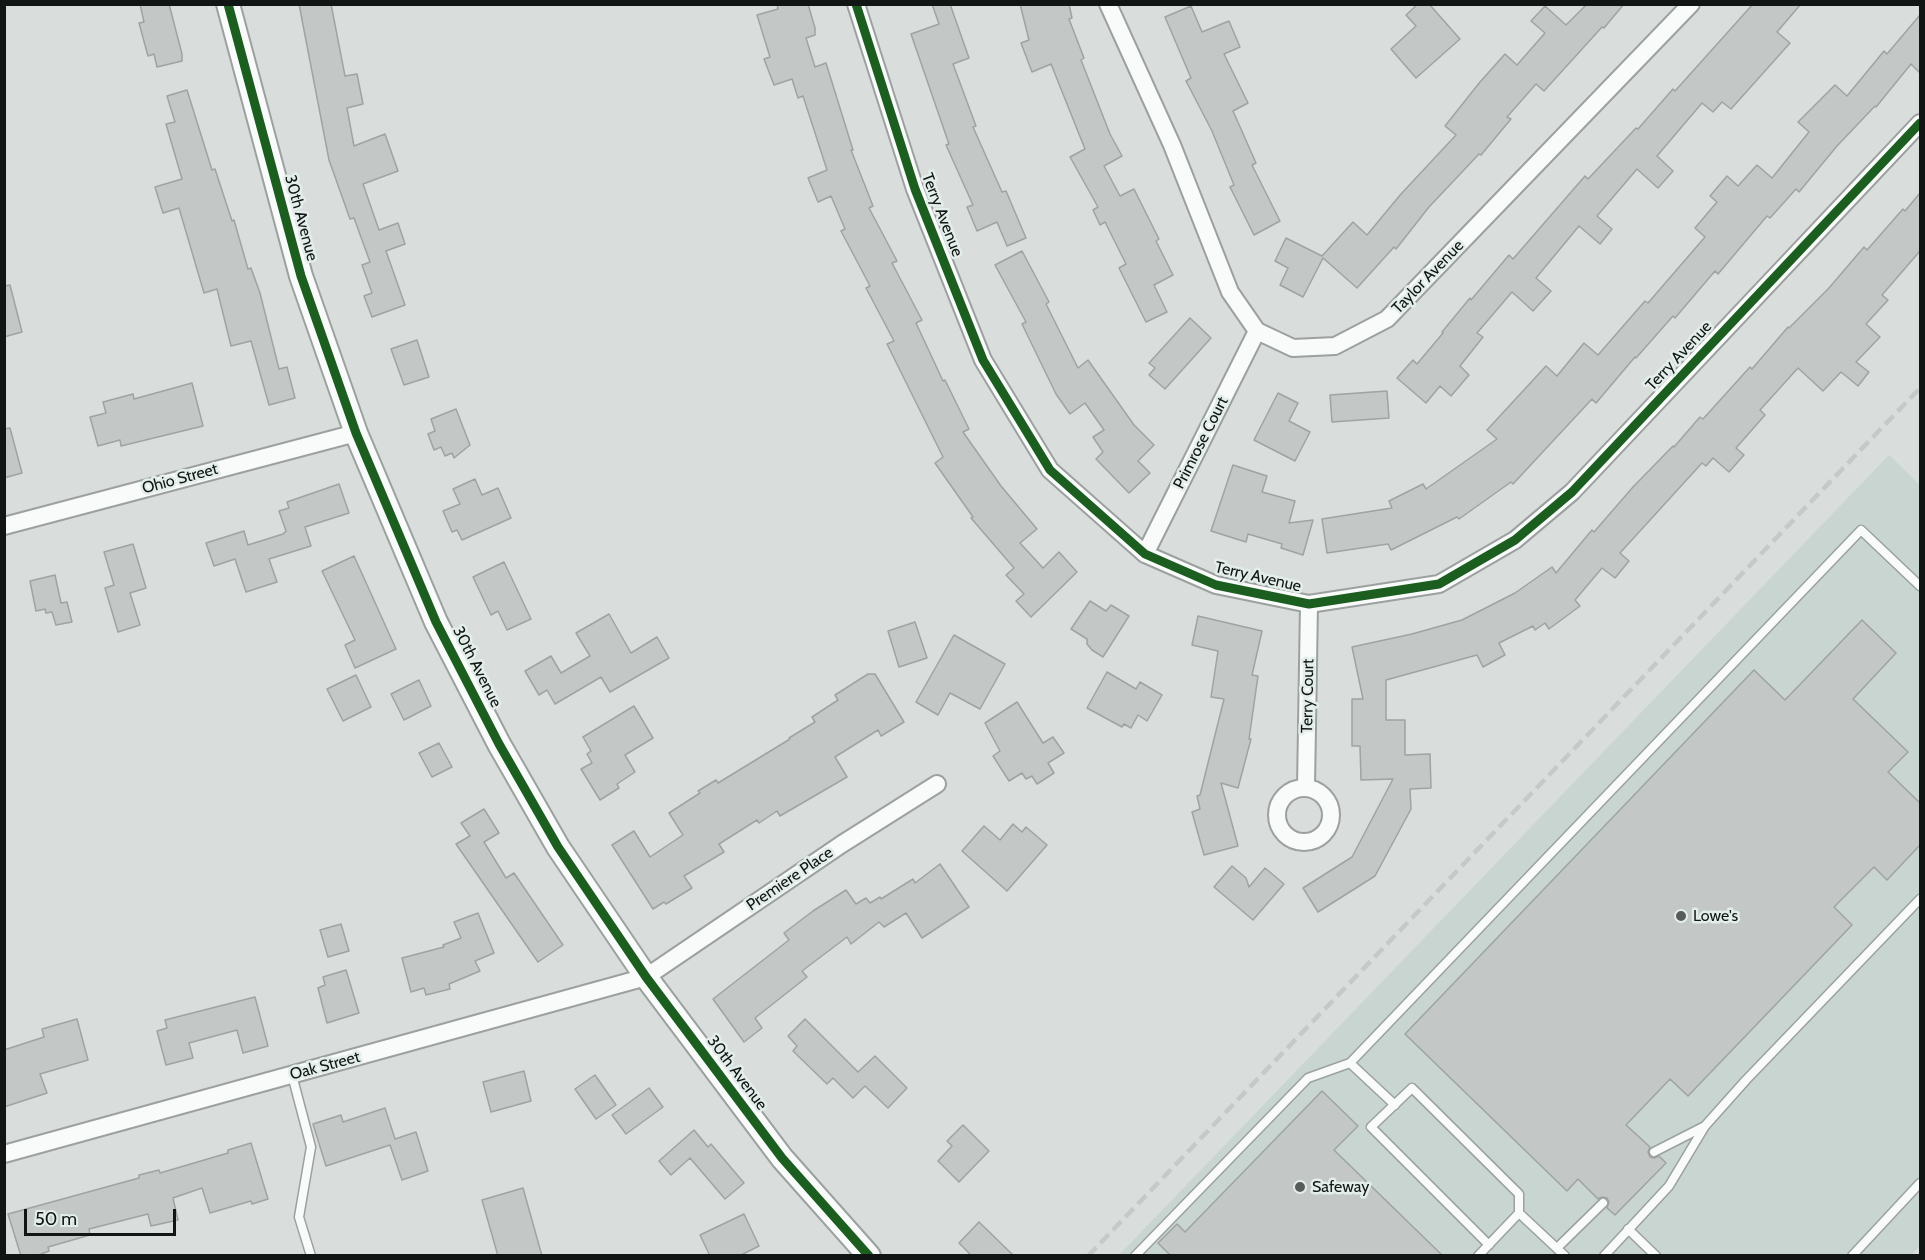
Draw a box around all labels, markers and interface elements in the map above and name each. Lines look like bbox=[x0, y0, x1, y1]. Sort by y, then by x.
street label: Terry Avenue bbox=[917, 170, 967, 260]
street label: 30th Avenue bbox=[280, 173, 322, 263]
street label: Taylor Avenue bbox=[1388, 236, 1468, 318]
street label: Terry Avenue bbox=[1642, 317, 1716, 395]
street label: Primrose Court bbox=[1170, 394, 1232, 492]
street label: Ohio Street bbox=[140, 460, 220, 498]
street label: Terry Avenue bbox=[1213, 558, 1303, 596]
street label: 30th Avenue bbox=[448, 623, 506, 711]
street label: Terry Court bbox=[1298, 659, 1318, 733]
street label: Premiere Place bbox=[743, 843, 837, 915]
place label: Lowe's bbox=[1693, 906, 1738, 926]
marker: Lowe's bbox=[1674, 909, 1688, 923]
street label: 30th Avenue bbox=[703, 1032, 771, 1114]
street label: Oak Street bbox=[288, 1047, 362, 1085]
place label: Safeway bbox=[1312, 1177, 1369, 1197]
marker: Safeway bbox=[1293, 1180, 1307, 1194]
scale bar bbox=[27, 1197, 178, 1235]
text: 50 m bbox=[35, 1208, 77, 1230]

